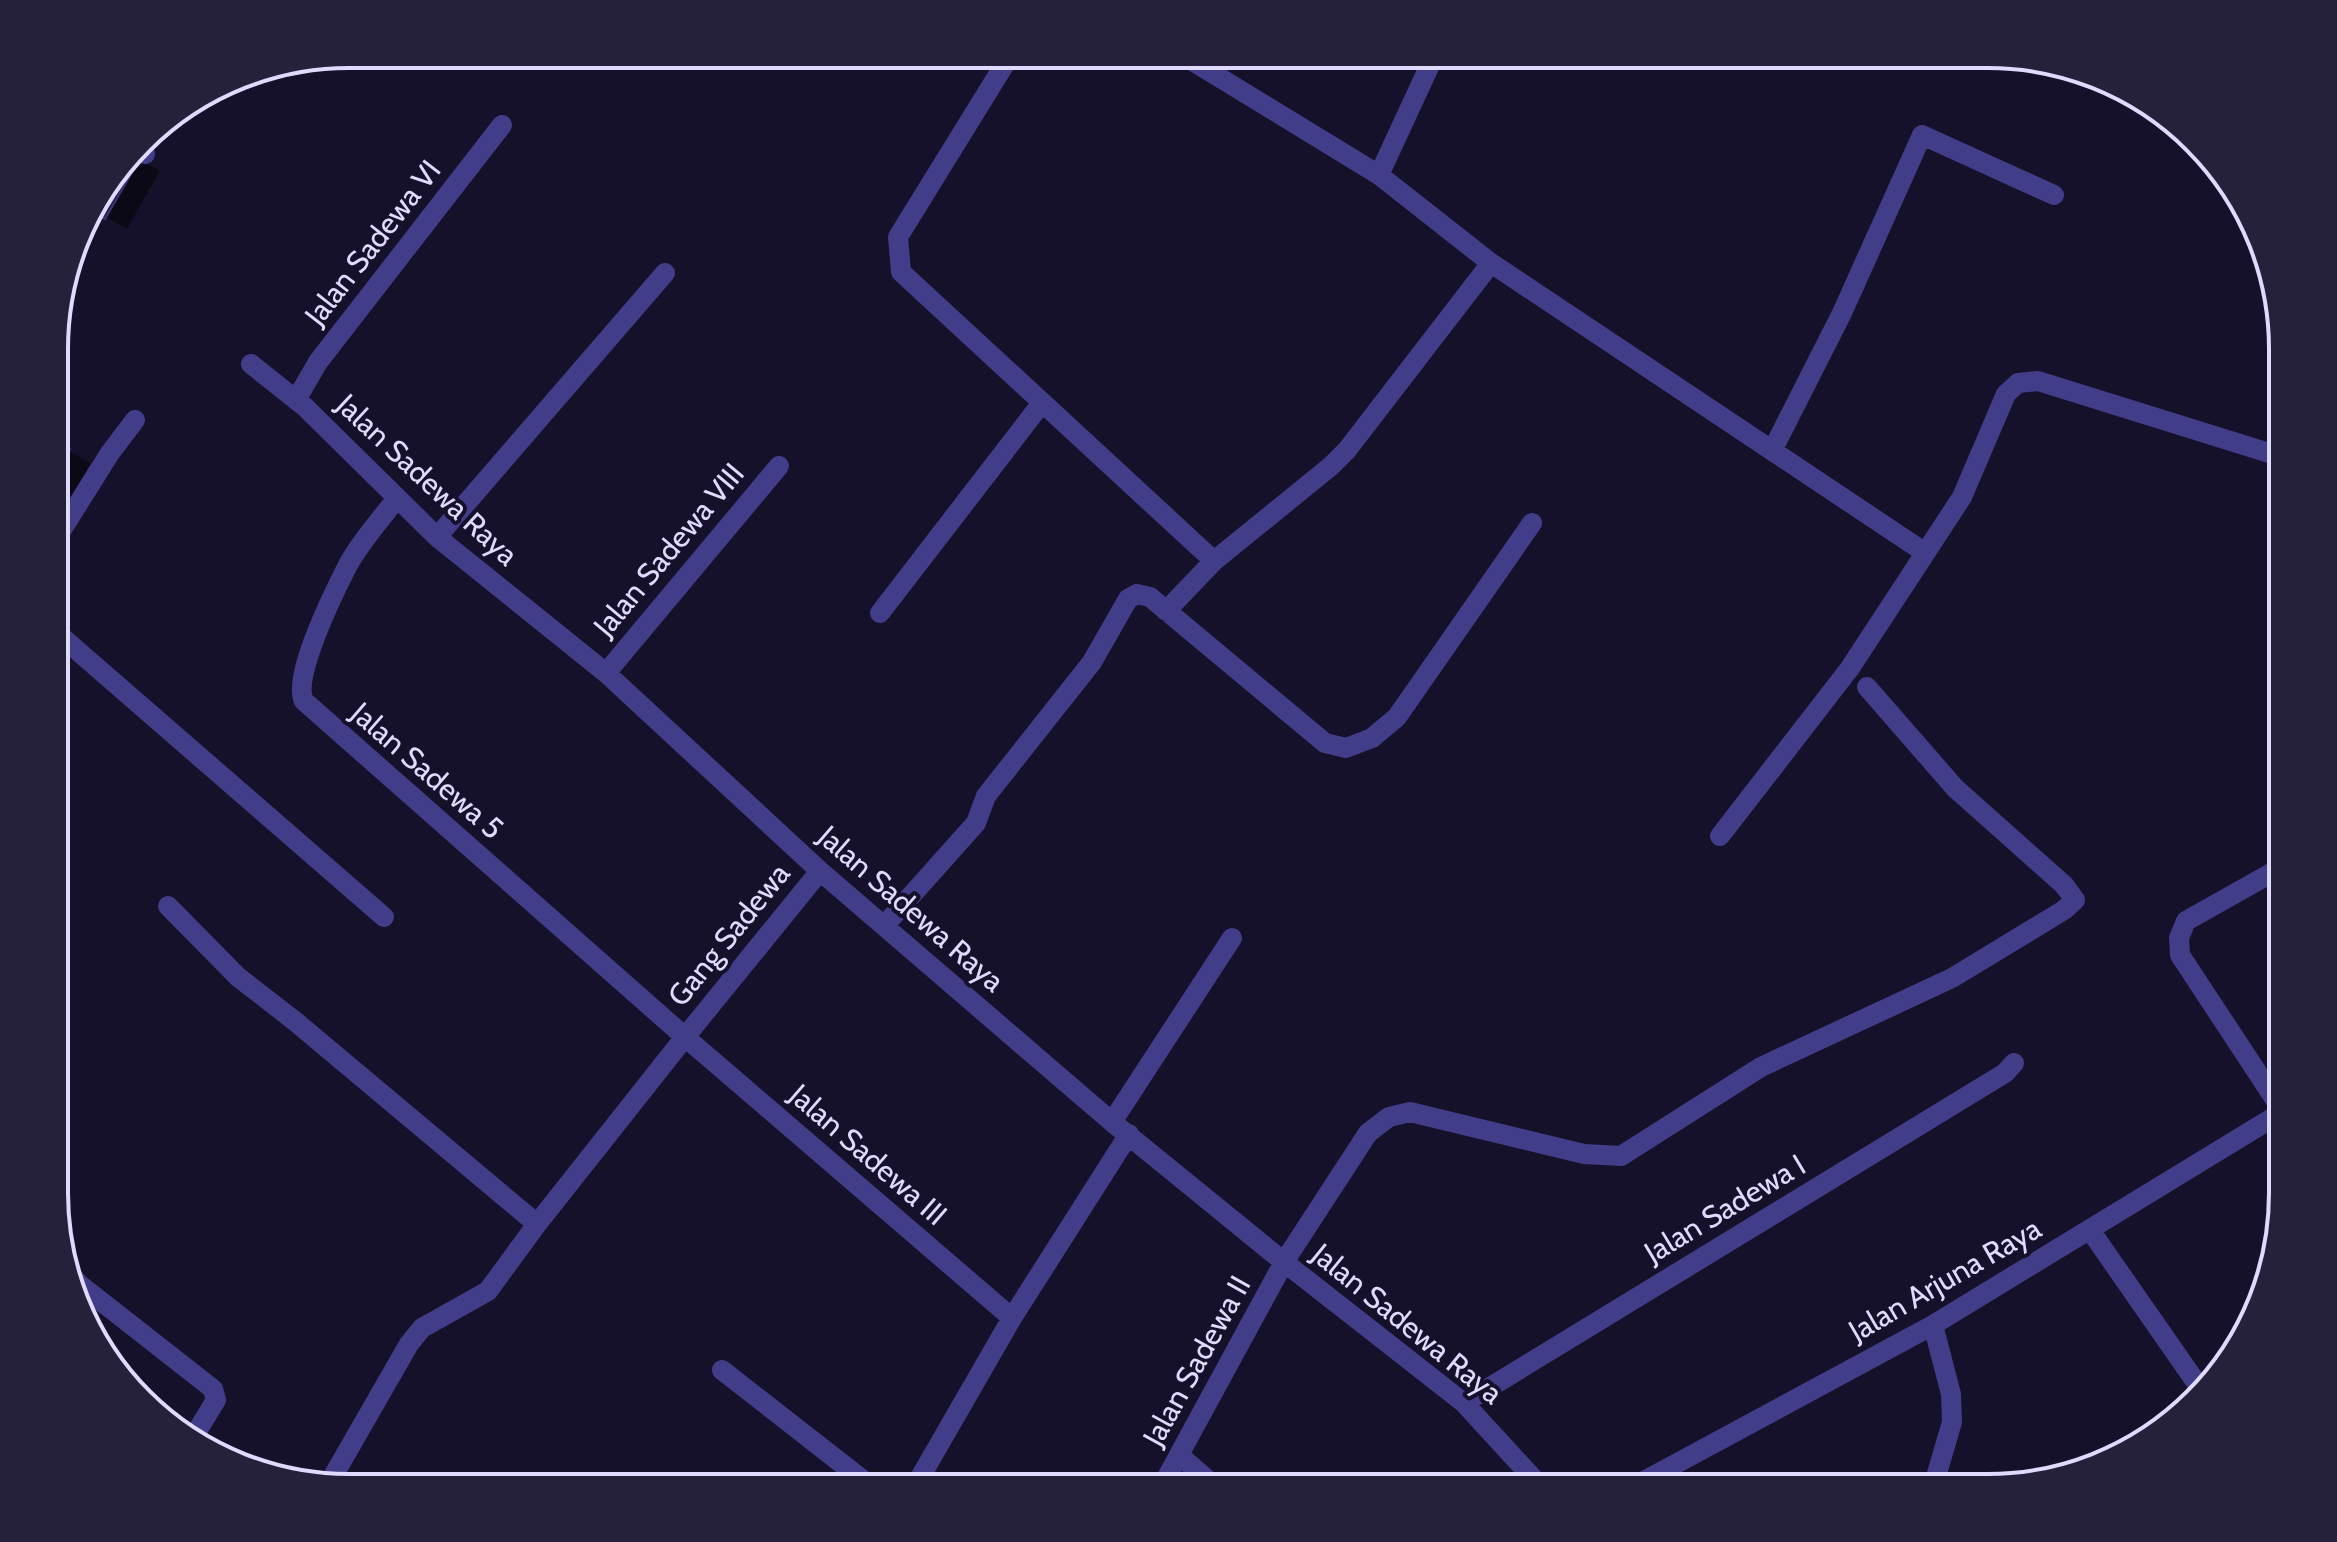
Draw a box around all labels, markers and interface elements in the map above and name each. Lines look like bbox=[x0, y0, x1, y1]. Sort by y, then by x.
street label: Jalan Sadewa VI bbox=[296, 153, 449, 333]
street label: Jalan Sadewa Raya bbox=[328, 385, 526, 574]
street label: Jalan Sadewa VIII bbox=[585, 456, 752, 645]
street label: Jalan Sadewa 5 bbox=[343, 694, 511, 847]
street label: Jalan Sadewa Raya bbox=[810, 817, 1012, 1000]
street label: Gang Sadewa bbox=[660, 855, 798, 1014]
street label: Jalan Sadewa III bbox=[781, 1076, 955, 1233]
street label: Jalan Sadewa I bbox=[1637, 1146, 1812, 1272]
street label: Jalan Arjuna Raya bbox=[1841, 1209, 2048, 1350]
street label: Jalan Sadewa Raya bbox=[1304, 1235, 1511, 1412]
street label: Jalan Sadewa II bbox=[1134, 1269, 1259, 1453]

